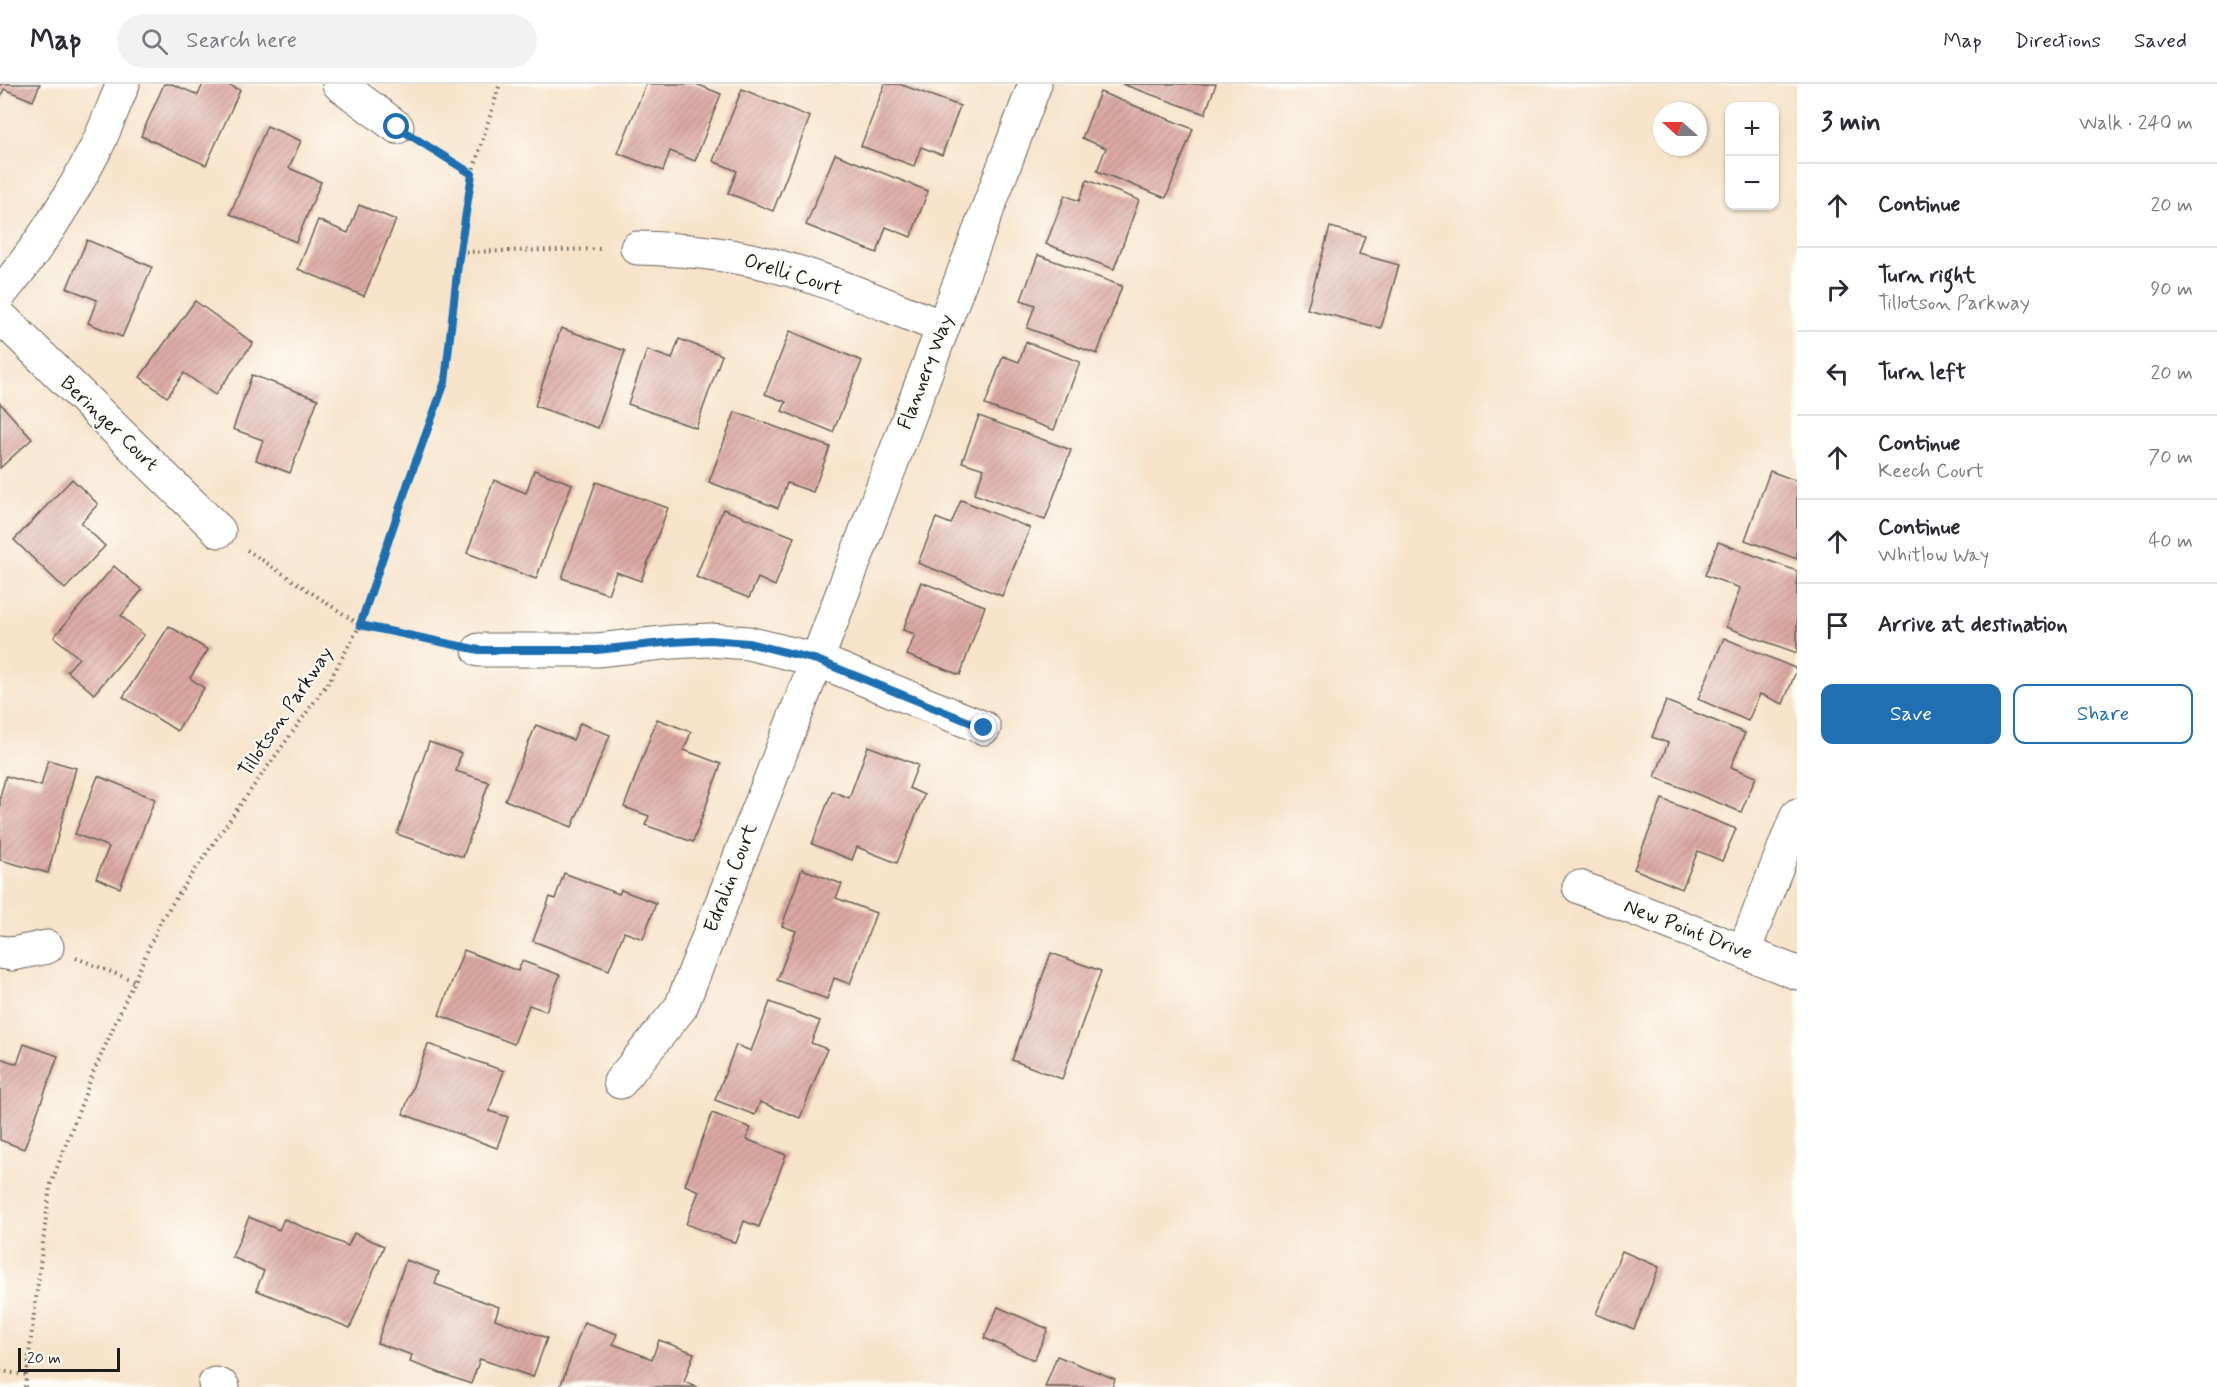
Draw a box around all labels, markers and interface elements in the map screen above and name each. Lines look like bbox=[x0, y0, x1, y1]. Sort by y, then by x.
search box bbox=[117, 14, 537, 68]
text: Map bbox=[30, 23, 81, 60]
icon: search bbox=[138, 25, 171, 58]
text: Search here bbox=[186, 27, 297, 55]
text: Map bbox=[1943, 27, 1982, 55]
text: Directions bbox=[2015, 27, 2101, 55]
text: Saved bbox=[2134, 27, 2187, 55]
north arrow bbox=[1653, 102, 1707, 156]
map controls bbox=[1725, 102, 1779, 210]
button: + bbox=[1725, 102, 1779, 156]
text: 3 min bbox=[1821, 106, 1881, 140]
text: Walk · 240 m bbox=[2079, 110, 2193, 137]
route start bbox=[383, 113, 409, 139]
button: − bbox=[1725, 156, 1779, 210]
icon: ahead bbox=[1821, 189, 1854, 222]
text: Continue bbox=[1878, 191, 1960, 219]
text: 20 m bbox=[2150, 192, 2193, 219]
street label: Orelli Court bbox=[741, 247, 845, 303]
text: Turn right bbox=[1878, 262, 1976, 290]
icon: right bbox=[1821, 273, 1854, 306]
text: 90 m bbox=[2150, 276, 2193, 303]
text: Tillotson Parkway bbox=[1878, 290, 2030, 317]
street label: Flannery Way bbox=[892, 310, 960, 434]
icon: left bbox=[1821, 357, 1854, 390]
text: Turn left bbox=[1878, 359, 1966, 387]
text: 20 m bbox=[2150, 360, 2193, 387]
street label: Beringer Court bbox=[54, 370, 164, 478]
text: Continue bbox=[1878, 430, 1960, 458]
icon: ahead bbox=[1821, 441, 1854, 474]
text: 70 m bbox=[2148, 444, 2193, 471]
text: Keech Court bbox=[1878, 458, 1984, 485]
text: Continue bbox=[1878, 514, 1960, 542]
icon: ahead bbox=[1821, 525, 1854, 558]
text: 40 m bbox=[2149, 528, 2193, 555]
text: Whitlow Way bbox=[1878, 542, 1989, 569]
icon: arrive bbox=[1821, 609, 1854, 642]
text: Arrive at destination bbox=[1878, 611, 2068, 639]
street label: Tillotson Parkway bbox=[232, 641, 340, 783]
button: Save bbox=[1821, 684, 2001, 744]
button: Share bbox=[2013, 684, 2193, 744]
route end bbox=[970, 714, 996, 740]
street label: Edralin Court bbox=[698, 819, 764, 936]
street label: New Point Drive bbox=[1620, 893, 1756, 967]
scale bar bbox=[18, 1345, 120, 1372]
text: 20 m bbox=[27, 1348, 61, 1369]

